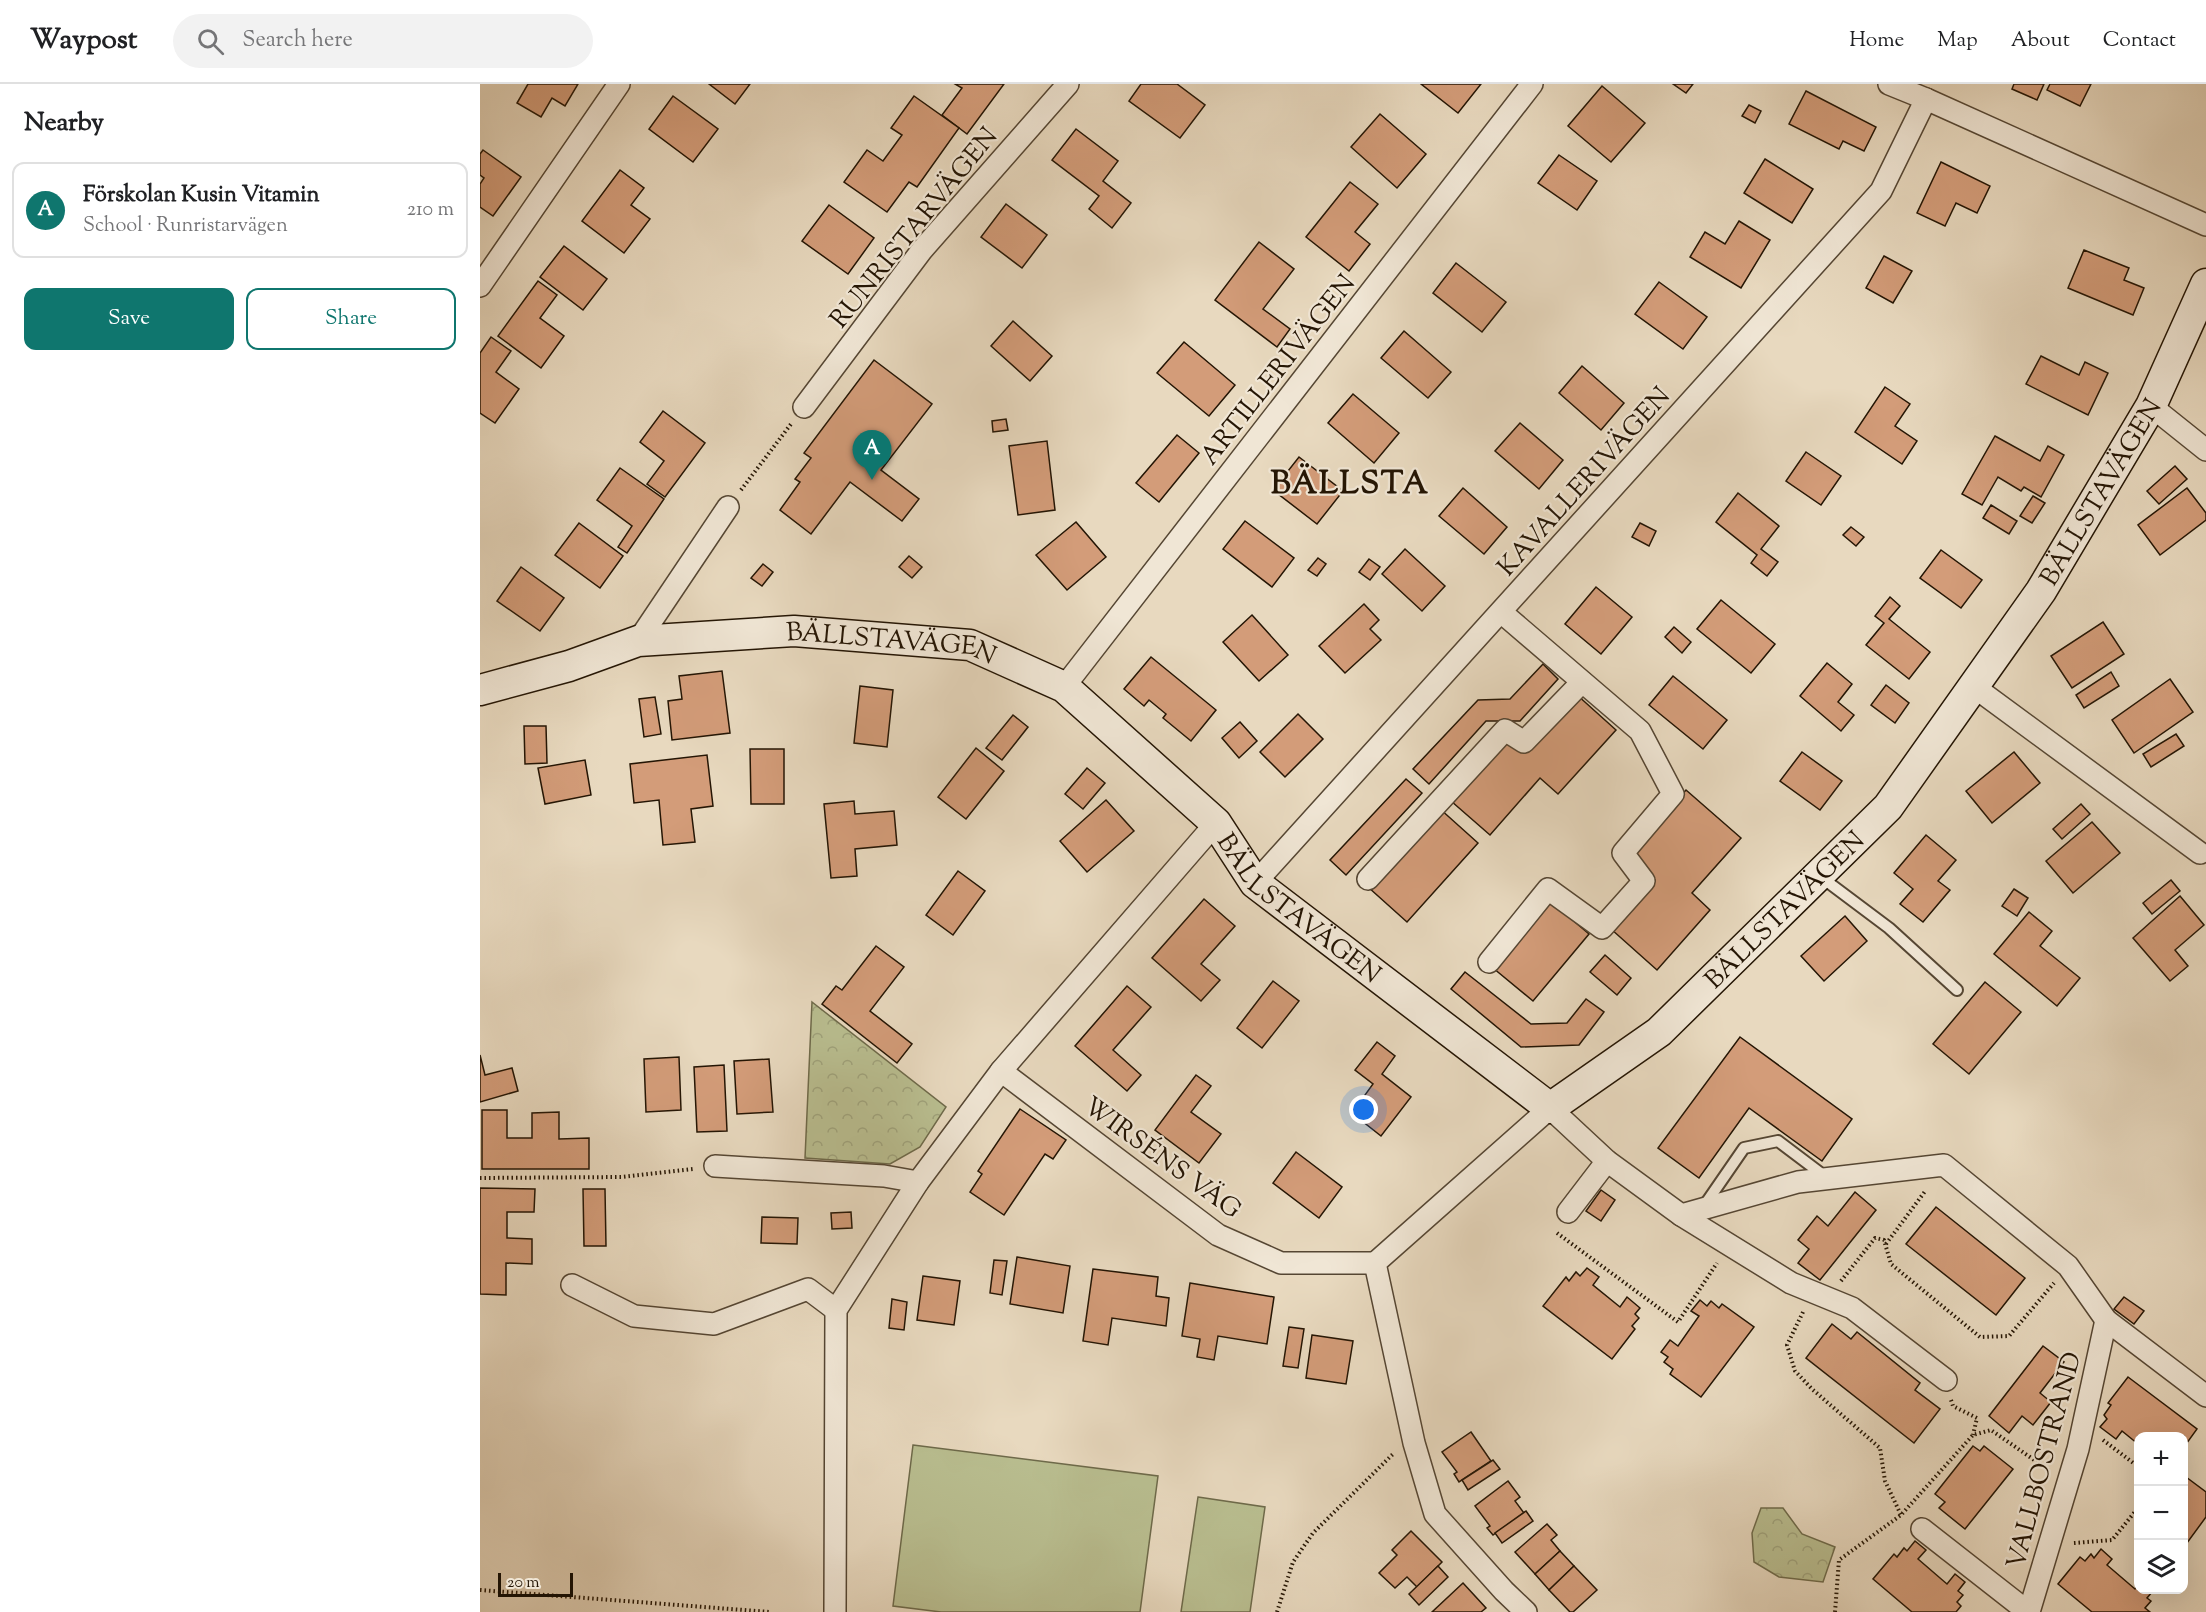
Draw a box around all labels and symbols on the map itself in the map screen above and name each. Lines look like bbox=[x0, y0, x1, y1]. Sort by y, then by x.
street label: RUNRISTARVÄGEN bbox=[822, 120, 1008, 337]
street label: ARTILLERIVÄGEN bbox=[1193, 267, 1365, 474]
street label: KAVALLERIVÄGEN bbox=[1490, 380, 1680, 586]
street label: BÄLLSTAVÄGEN bbox=[2032, 392, 2172, 594]
pin: A bbox=[852, 430, 892, 480]
district label: BÄLLSTA bbox=[1270, 462, 1430, 508]
street label: BÄLLSTAVÄGEN bbox=[785, 615, 1002, 675]
street label: BÄLLSTAVÄGEN bbox=[1697, 824, 1874, 998]
street label: BÄLLSTAVÄGEN bbox=[1206, 827, 1388, 994]
street label: WIRSÉNS VÄG bbox=[1075, 1089, 1248, 1229]
your location bbox=[1349, 1095, 1378, 1124]
street label: VALLBOSTRAND bbox=[1999, 1348, 2092, 1573]
scale bar bbox=[498, 1570, 573, 1598]

